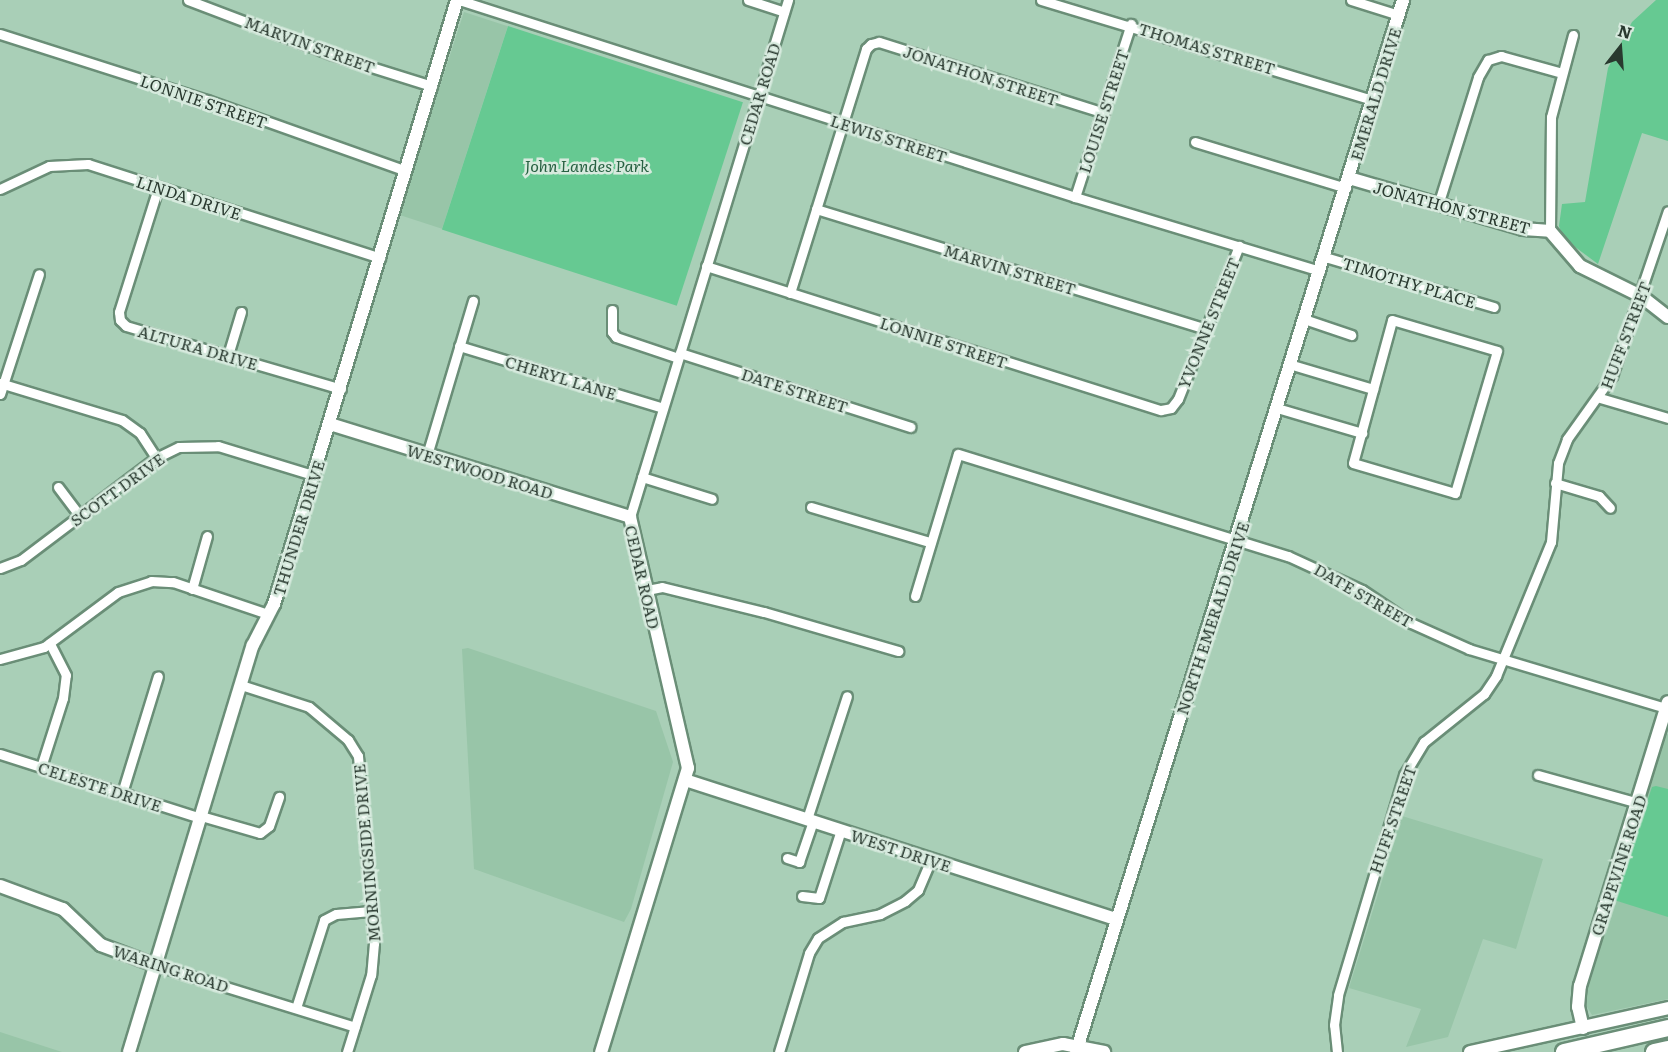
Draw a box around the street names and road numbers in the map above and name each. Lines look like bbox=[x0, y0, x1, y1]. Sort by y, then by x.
street label: MARVIN STREET bbox=[242, 12, 378, 76]
street label: THOMAS STREET bbox=[1136, 18, 1278, 78]
street label: EMERALD DRIVE bbox=[1346, 25, 1404, 163]
street label: CEDAR ROAD bbox=[734, 41, 784, 147]
street label: JONATHON STREET bbox=[901, 41, 1061, 109]
street label: LOUISE STREET bbox=[1074, 47, 1132, 175]
street label: LONNIE STREET bbox=[138, 70, 270, 132]
street label: LEWIS STREET bbox=[828, 110, 950, 166]
street label: LINDA DRIVE bbox=[134, 171, 244, 223]
street label: JONATHON STREET bbox=[1371, 177, 1533, 237]
street label: MARVIN STREET bbox=[942, 240, 1078, 298]
street label: TIMOTHY PLACE bbox=[1340, 253, 1478, 311]
street label: YVONNE STREET bbox=[1173, 255, 1243, 391]
street label: HUFF STREET bbox=[1596, 279, 1654, 391]
street label: LONNIE STREET bbox=[878, 312, 1010, 372]
street label: ALTURA DRIVE bbox=[136, 321, 260, 373]
street label: CHERYL LANE bbox=[503, 351, 619, 403]
street label: DATE STREET bbox=[739, 364, 851, 416]
street label: WESTWOOD ROAD bbox=[404, 440, 556, 502]
street label: SCOTT DRIVE bbox=[66, 448, 168, 530]
street label: THUNDER DRIVE bbox=[268, 458, 328, 598]
street label: NORTH EMERALD DRIVE bbox=[1172, 519, 1252, 717]
street label: CEDAR ROAD bbox=[622, 523, 664, 631]
street label: DATE STREET bbox=[1311, 559, 1417, 631]
street label: CELESTE DRIVE bbox=[36, 757, 164, 815]
street label: HUFF STREET bbox=[1364, 762, 1420, 876]
street label: MORNINGSIDE DRIVE bbox=[349, 763, 383, 943]
street label: GRAPEVINE ROAD bbox=[1586, 792, 1650, 938]
street label: WEST DRIVE bbox=[848, 825, 954, 875]
street label: WARING ROAD bbox=[111, 940, 231, 996]

